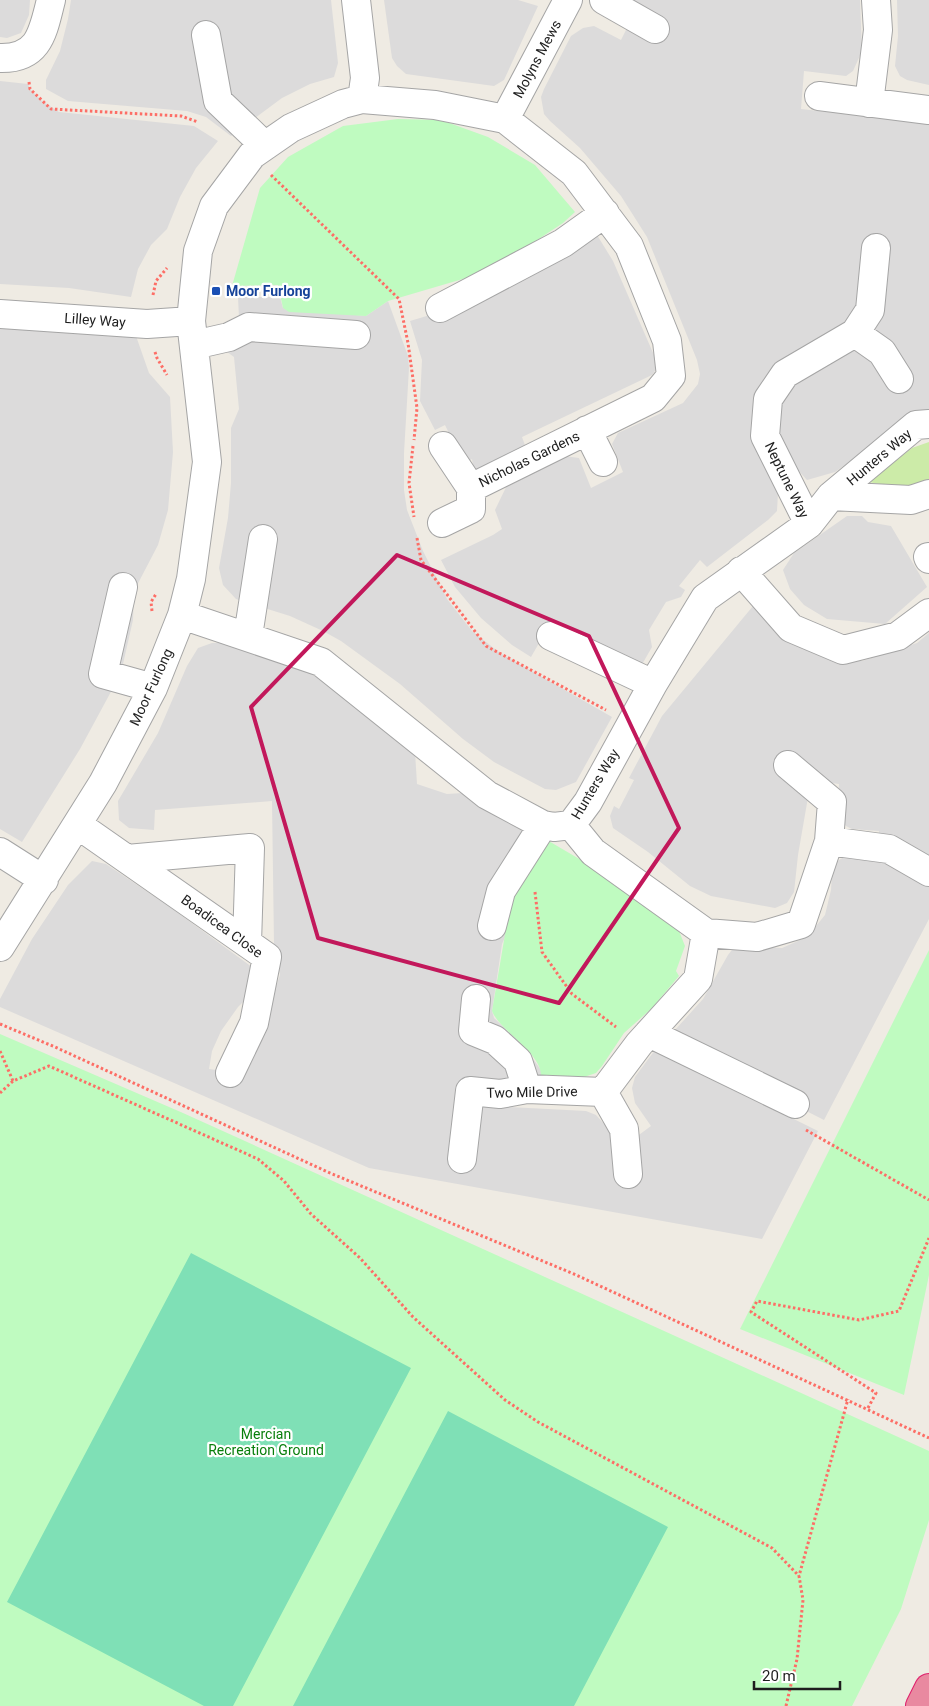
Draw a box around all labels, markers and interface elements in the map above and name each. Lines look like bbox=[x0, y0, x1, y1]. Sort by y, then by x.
street label: Molyns Mews bbox=[510, 17, 564, 101]
place label: Moor Furlong bbox=[226, 283, 311, 299]
marker: Moor Furlong bbox=[210, 285, 222, 297]
street label: Lilley Way bbox=[64, 310, 127, 330]
street label: Hunters Way bbox=[844, 425, 915, 489]
street label: Nicholas Gardens bbox=[476, 428, 582, 490]
street label: Neptune Way bbox=[762, 439, 812, 521]
street label: Moor Furlong bbox=[126, 646, 176, 728]
street label: Hunters Way bbox=[568, 746, 622, 822]
street label: Boadicea Close bbox=[178, 891, 266, 961]
street label: Two Mile Drive bbox=[486, 1083, 578, 1101]
park label: Mercian Recreation Ground bbox=[208, 1426, 324, 1458]
scale bar bbox=[754, 1658, 840, 1690]
text: 20 m bbox=[762, 1667, 796, 1685]

